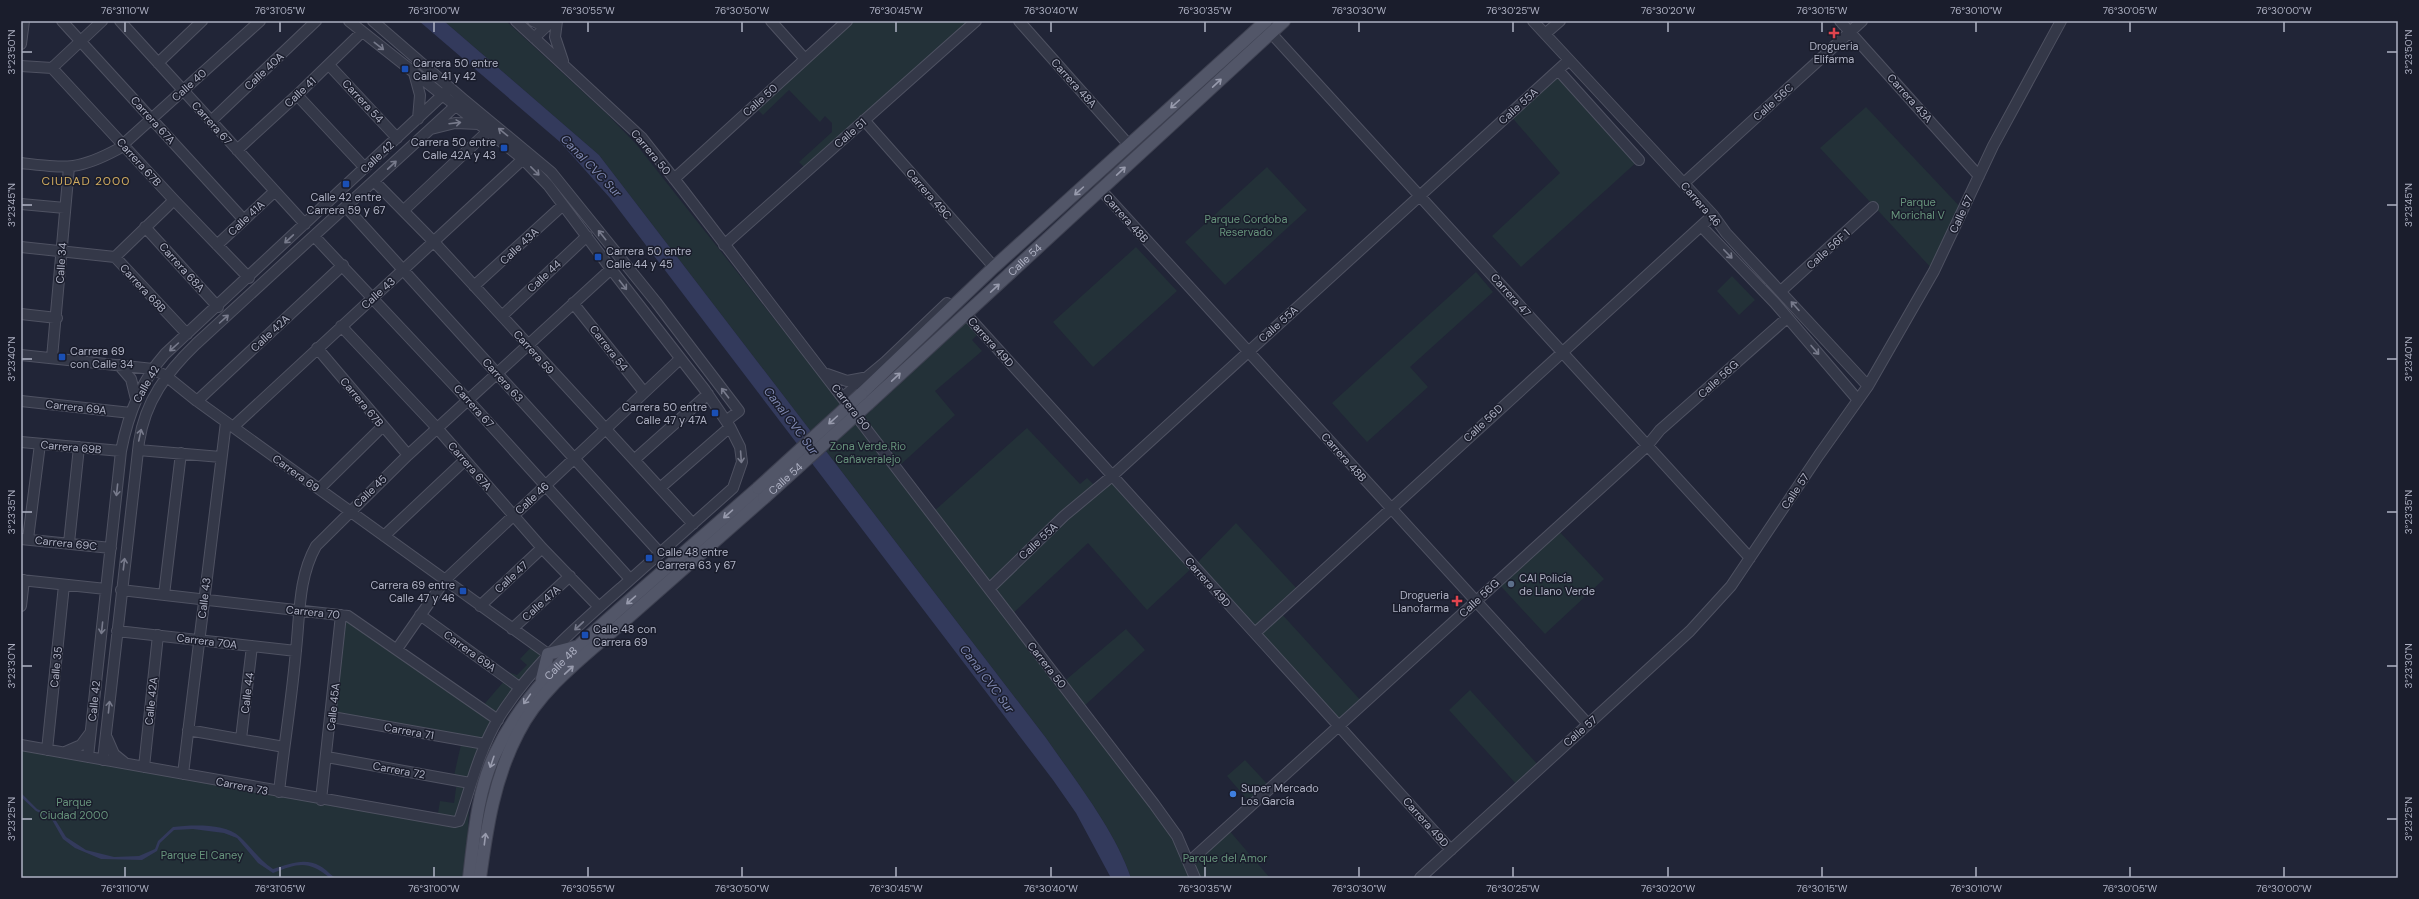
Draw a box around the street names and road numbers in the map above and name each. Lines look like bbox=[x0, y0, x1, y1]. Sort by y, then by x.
street label: Calle 40A bbox=[241, 49, 287, 93]
street label: Carrera 48A bbox=[1048, 56, 1100, 110]
street label: Calle 40 bbox=[169, 66, 209, 104]
street label: Carrera 43A bbox=[1884, 71, 1936, 125]
street label: Calle 41 bbox=[281, 74, 319, 110]
street label: Carrera 54 bbox=[339, 76, 387, 126]
street label: Calle 56C bbox=[1750, 80, 1796, 124]
street label: Calle 50 bbox=[740, 81, 780, 119]
street label: Calle 55A bbox=[1495, 85, 1541, 127]
street label: Carrera 67A bbox=[128, 93, 178, 147]
street label: Carrera 67 bbox=[189, 98, 235, 148]
street label: Calle 51 bbox=[831, 115, 869, 151]
street label: Carrera 50 bbox=[628, 126, 674, 178]
street label: Carrera 67B bbox=[114, 135, 165, 189]
street label: Calle 42 bbox=[357, 138, 397, 176]
street label: Carrera 49C bbox=[903, 166, 955, 222]
street label: Carrera 46 bbox=[1678, 179, 1724, 229]
street label: Carrera 48B bbox=[1100, 191, 1152, 246]
street label: Calle 57 bbox=[1946, 193, 1976, 235]
street label: Calle 41A bbox=[225, 197, 267, 239]
street label: Calle 43A bbox=[497, 225, 541, 267]
street label: Calle 56F 1 bbox=[1803, 226, 1853, 272]
street label: Carrera 68A bbox=[156, 239, 208, 295]
street label: Calle 54 bbox=[1005, 240, 1045, 279]
street label: Calle 34 bbox=[53, 242, 69, 284]
street label: Calle 44 bbox=[524, 257, 564, 295]
street label: Carrera 68B bbox=[117, 261, 169, 315]
street label: Carrera 47 bbox=[1488, 270, 1534, 320]
street label: Calle 43 bbox=[358, 274, 398, 312]
street label: Calle 55A bbox=[1255, 303, 1301, 345]
street label: Calle 42A bbox=[248, 311, 292, 355]
street label: Carrera 49D bbox=[965, 314, 1017, 370]
street label: Carrera 54 bbox=[587, 322, 631, 374]
street label: Carrera 59 bbox=[511, 327, 557, 377]
street label: Carrera 63 bbox=[480, 355, 526, 405]
street label: Calle 56G bbox=[1695, 357, 1741, 401]
street label: Calle 42 bbox=[130, 363, 162, 405]
street label: Carrera 67B bbox=[337, 374, 387, 430]
street label: Carrera 67 bbox=[451, 381, 497, 431]
street label: Carrera 50 bbox=[828, 381, 874, 433]
street label: Carrera 69A bbox=[45, 397, 107, 417]
street label: Calle 56D bbox=[1460, 401, 1506, 445]
street label: Carrera 48B bbox=[1318, 430, 1370, 485]
street label: Carrera 69B bbox=[40, 437, 102, 457]
street label: Carrera 67A bbox=[445, 439, 495, 493]
street label: Carrera 69 bbox=[270, 451, 322, 495]
street label: Calle 54 bbox=[765, 459, 806, 498]
street label: Calle 57 bbox=[1778, 470, 1812, 512]
street label: Calle 45 bbox=[350, 471, 390, 510]
street label: Calle 46 bbox=[512, 479, 552, 517]
street label: Calle 55A bbox=[1016, 519, 1060, 563]
street label: Carrera 69C bbox=[34, 533, 98, 553]
street label: Carrera 49D bbox=[1182, 554, 1234, 610]
street label: Calle 47 bbox=[491, 558, 531, 596]
street label: Calle 56G bbox=[1456, 576, 1502, 620]
street label: Calle 43 bbox=[195, 577, 213, 619]
street label: Calle 47A bbox=[519, 582, 563, 624]
street label: Carrera 70 bbox=[285, 602, 341, 622]
street label: Carrera 69A bbox=[441, 627, 499, 675]
street label: Carrera 70A bbox=[176, 630, 238, 652]
street label: Carrera 50 bbox=[1024, 639, 1070, 691]
street label: Calle 48 bbox=[541, 644, 580, 683]
street label: Calle 35 bbox=[47, 646, 65, 688]
street label: Calle 44 bbox=[238, 671, 257, 714]
street label: Calle 42A bbox=[142, 676, 160, 726]
street label: Calle 42 bbox=[85, 680, 103, 722]
street label: Calle 45A bbox=[324, 682, 342, 732]
street label: Calle 57 bbox=[1560, 712, 1600, 750]
street label: Carrera 71 bbox=[383, 720, 435, 742]
street label: Carrera 72 bbox=[372, 759, 426, 781]
street label: Carrera 73 bbox=[215, 774, 269, 798]
street label: Carrera 49D bbox=[1400, 794, 1452, 850]

